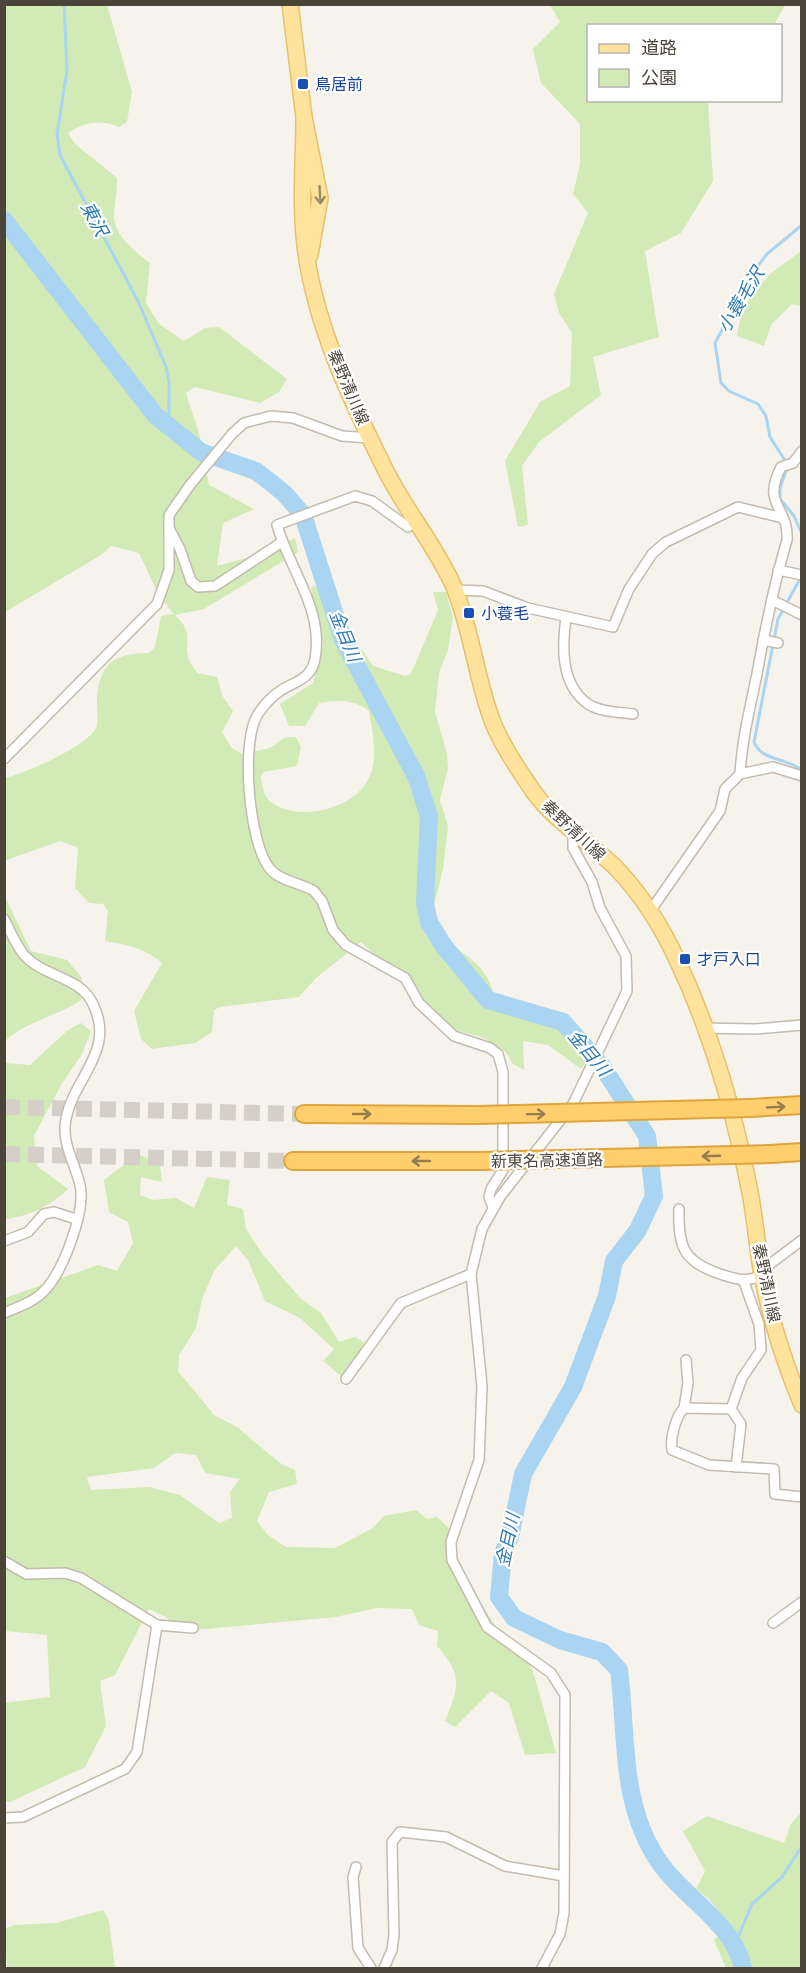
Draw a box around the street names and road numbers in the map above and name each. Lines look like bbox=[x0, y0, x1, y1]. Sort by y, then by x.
street label: 秦野清川線 bbox=[324, 347, 373, 428]
street label: 秦野清川線 bbox=[538, 796, 609, 865]
street label: 新東名高速道路 bbox=[491, 1150, 603, 1171]
street label: 秦野清川線 bbox=[749, 1242, 784, 1324]

